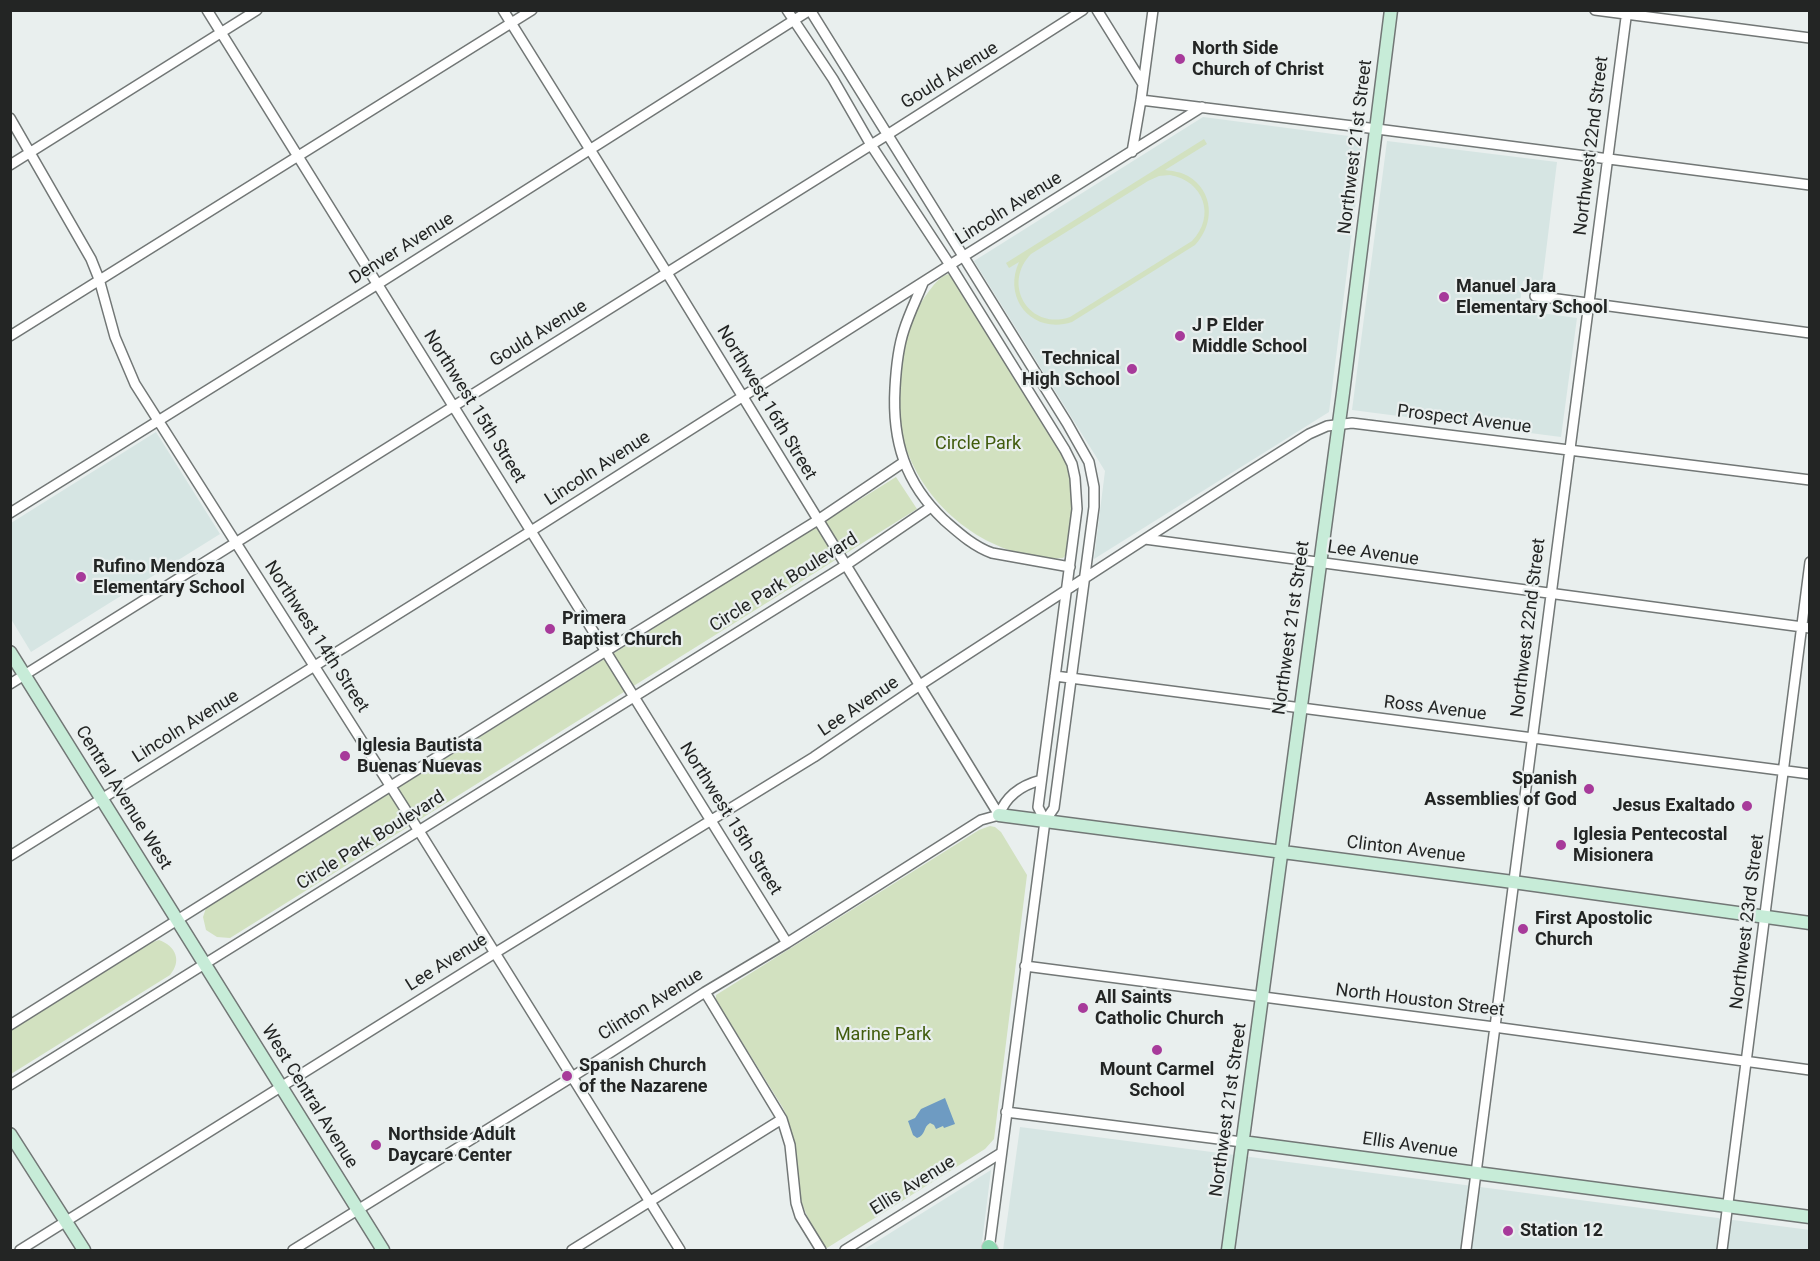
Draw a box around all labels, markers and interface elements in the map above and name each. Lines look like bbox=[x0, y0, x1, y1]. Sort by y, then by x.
street label: Gould Avenue bbox=[898, 38, 1002, 114]
place label: North Side Church of Christ bbox=[1192, 38, 1324, 80]
marker: North Side Church of Christ bbox=[1173, 52, 1187, 66]
street label: Northwest 22nd Street bbox=[1570, 55, 1614, 237]
street label: Northwest 21st Street bbox=[1335, 59, 1377, 235]
street label: Lincoln Avenue bbox=[952, 168, 1066, 250]
street label: Denver Avenue bbox=[346, 208, 458, 290]
place label: Manuel Jara Elementary School bbox=[1456, 276, 1608, 318]
marker: Manuel Jara Elementary School bbox=[1437, 290, 1451, 304]
street label: Gould Avenue bbox=[487, 296, 591, 372]
place label: J P Elder Middle School bbox=[1192, 315, 1307, 358]
street label: Northwest 16th Street bbox=[711, 322, 821, 484]
street label: Northwest 15th Street bbox=[418, 327, 530, 487]
marker: J P Elder Middle School bbox=[1173, 329, 1187, 343]
place label: Technical High School bbox=[1022, 348, 1120, 391]
marker: Technical High School bbox=[1125, 362, 1139, 376]
street label: Prospect Avenue bbox=[1396, 401, 1532, 439]
street label: Lincoln Avenue bbox=[541, 427, 655, 511]
park label: Circle Park bbox=[935, 433, 1021, 455]
street label: Circle Park Boulevard bbox=[706, 529, 862, 637]
street label: Lee Avenue bbox=[1326, 537, 1420, 571]
street label: Northwest 22nd Street bbox=[1507, 537, 1551, 719]
street label: Northwest 21st Street bbox=[1269, 540, 1315, 716]
place label: Rufino Mendoza Elementary School bbox=[93, 556, 245, 598]
street label: Northwest 14th Street bbox=[259, 557, 373, 717]
marker: Rufino Mendoza Elementary School bbox=[74, 570, 88, 584]
place label: Primera Baptist Church bbox=[562, 608, 682, 650]
marker: Primera Baptist Church bbox=[543, 622, 557, 636]
street label: Lee Avenue bbox=[815, 672, 903, 742]
street label: Lincoln Avenue bbox=[129, 686, 243, 768]
street label: Ross Avenue bbox=[1382, 692, 1488, 726]
street label: Central Avenue West bbox=[70, 722, 176, 874]
place label: Iglesia Bautista Buenas Nuevas bbox=[357, 735, 482, 777]
street label: Northwest 15th Street bbox=[674, 739, 786, 899]
marker: Iglesia Bautista Buenas Nuevas bbox=[338, 749, 352, 763]
place label: Spanish Assemblies of God bbox=[1424, 768, 1577, 810]
marker: Spanish Assemblies of God bbox=[1582, 782, 1596, 796]
street label: Circle Park Boulevard bbox=[293, 787, 449, 895]
place label: Jesus Exaltado bbox=[1612, 795, 1735, 817]
marker: Jesus Exaltado bbox=[1740, 799, 1754, 813]
place label: Iglesia Pentecostal Misionera bbox=[1573, 824, 1728, 866]
street label: Clinton Avenue bbox=[1345, 832, 1467, 868]
street label: Northwest 23rd Street bbox=[1727, 833, 1769, 1011]
marker: Iglesia Pentecostal Misionera bbox=[1554, 838, 1568, 852]
place label: First Apostolic Church bbox=[1535, 908, 1652, 950]
marker: First Apostolic Church bbox=[1516, 922, 1530, 936]
street label: Lee Avenue bbox=[402, 929, 492, 997]
street label: Clinton Avenue bbox=[595, 964, 707, 1046]
street label: North Houston Street bbox=[1334, 980, 1506, 1022]
place label: All Saints Catholic Church bbox=[1095, 987, 1224, 1030]
marker: All Saints Catholic Church bbox=[1076, 1001, 1090, 1015]
street label: West Central Avenue bbox=[256, 1021, 362, 1173]
street label: Northwest 21st Street bbox=[1206, 1022, 1252, 1198]
park label: Marine Park bbox=[835, 1024, 931, 1046]
marker: Mount Carmel School bbox=[1150, 1043, 1164, 1057]
place label: Spanish Church of the Nazarene bbox=[579, 1055, 708, 1098]
place label: Mount Carmel School bbox=[1100, 1059, 1214, 1102]
marker: Spanish Church of the Nazarene bbox=[560, 1069, 574, 1083]
place label: Northside Adult Daycare Center bbox=[388, 1124, 516, 1166]
street label: Ellis Avenue bbox=[1361, 1129, 1459, 1163]
marker: Northside Adult Daycare Center bbox=[369, 1138, 383, 1152]
street label: Ellis Avenue bbox=[867, 1151, 959, 1221]
place label: Station 12 bbox=[1520, 1220, 1603, 1242]
marker: Station 12 bbox=[1501, 1224, 1515, 1238]

